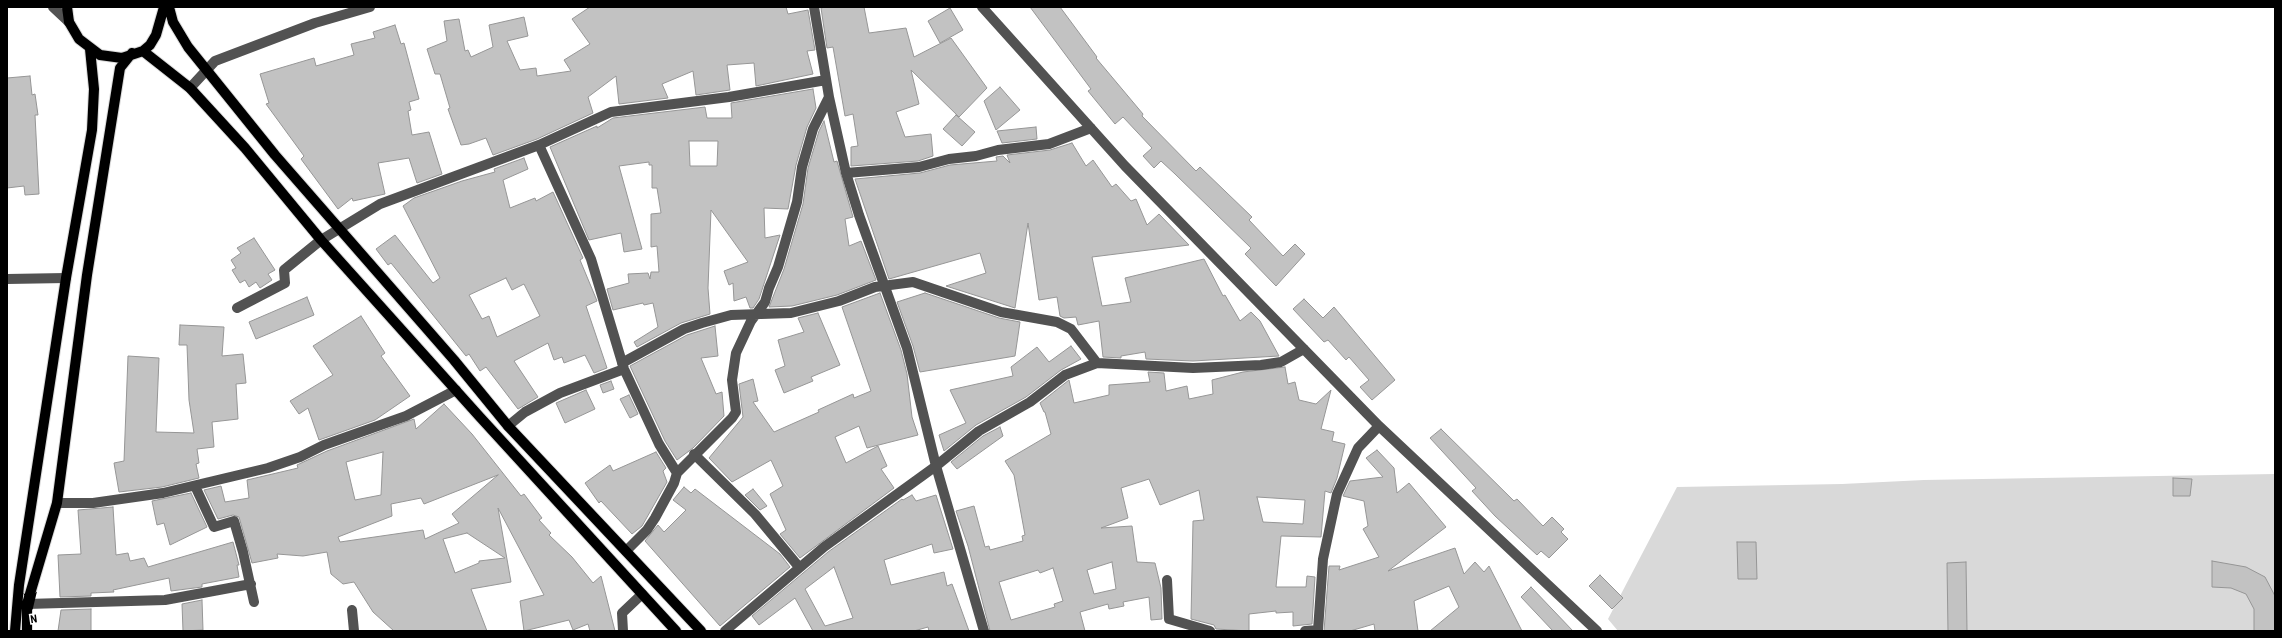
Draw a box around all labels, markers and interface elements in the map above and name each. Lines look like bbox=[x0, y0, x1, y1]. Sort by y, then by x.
north arrow bbox=[12, 586, 52, 626]
text: N bbox=[29, 611, 38, 625]

